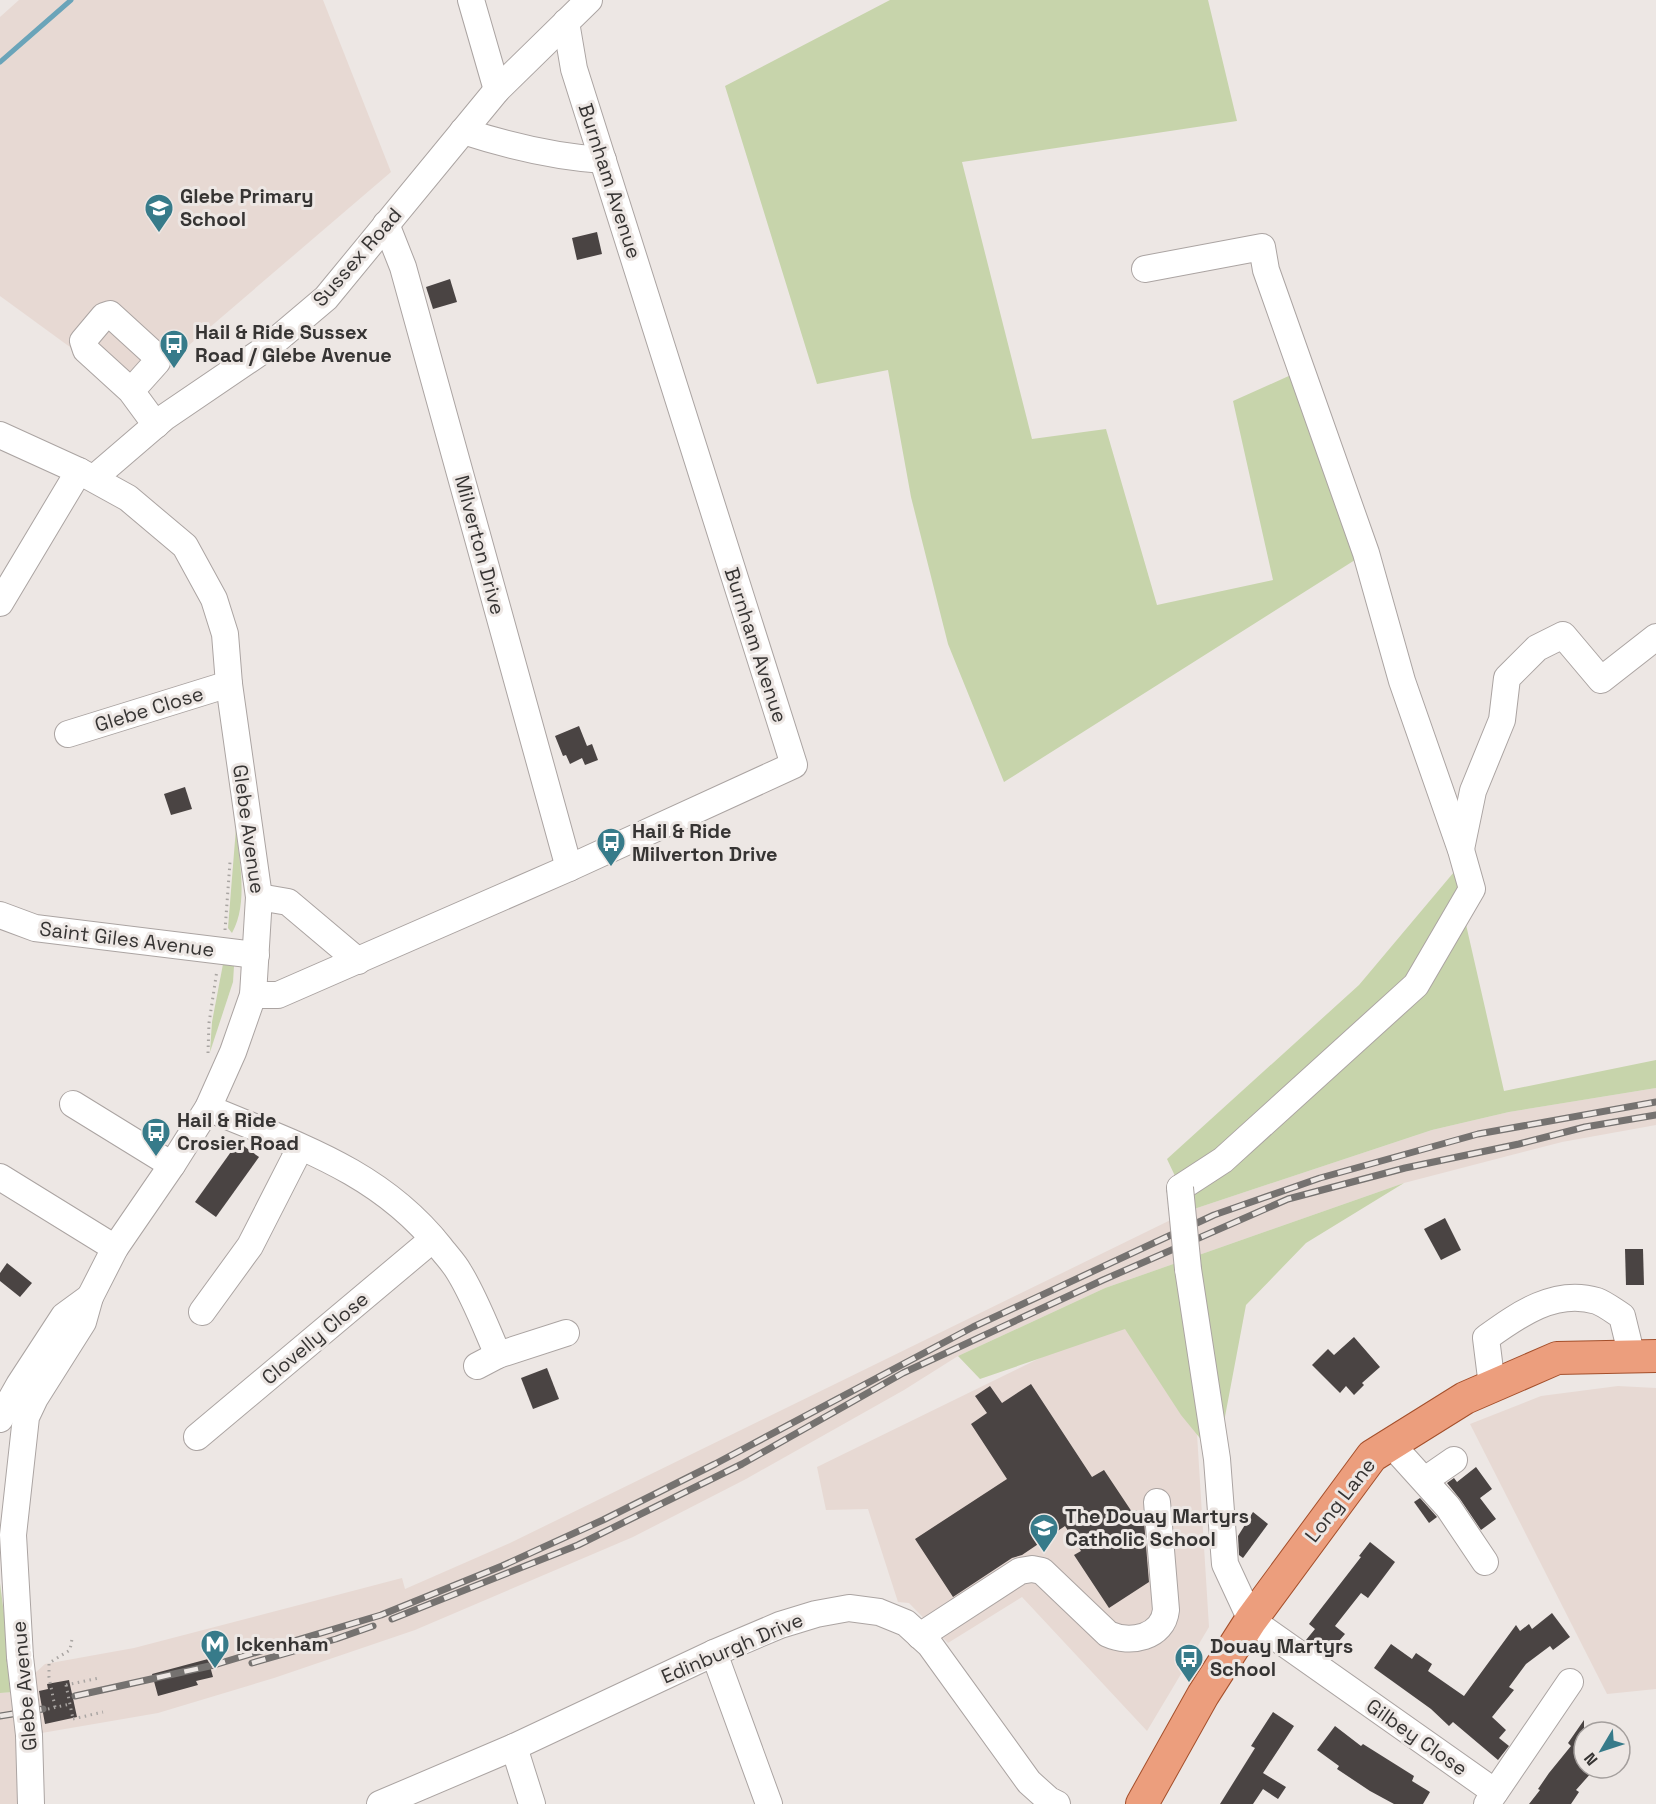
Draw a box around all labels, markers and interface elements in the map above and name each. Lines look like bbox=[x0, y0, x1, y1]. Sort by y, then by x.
street label: Burnham Avenue bbox=[573, 100, 647, 262]
place label: Glebe Primary School bbox=[180, 183, 314, 232]
school or university icon: Glebe Primary School bbox=[143, 192, 175, 234]
street label: Sussex Road bbox=[307, 202, 407, 312]
place label: Hail & Ride Sussex Road / Glebe Avenue bbox=[195, 319, 392, 368]
bus stop icon: Hail & Ride Sussex Road / Glebe Avenue bbox=[158, 328, 190, 370]
street label: Milverton Drive bbox=[449, 472, 511, 618]
street label: Burnham Avenue bbox=[719, 564, 793, 726]
street label: Glebe Close bbox=[92, 680, 206, 738]
street label: Glebe Avenue bbox=[227, 763, 271, 895]
place label: Hail & Ride Milverton Drive bbox=[632, 818, 778, 867]
bus stop icon: Hail & Ride Milverton Drive bbox=[595, 826, 627, 868]
street label: Saint Giles Avenue bbox=[38, 915, 216, 963]
place label: Hail & Ride Crosier Road bbox=[177, 1107, 299, 1156]
bus stop icon: Hail & Ride Crosier Road bbox=[140, 1116, 172, 1158]
street label: Clovelly Close bbox=[256, 1286, 374, 1390]
street label: Long Lane bbox=[1299, 1453, 1381, 1547]
place label: The Douay Martyrs Catholic School bbox=[1065, 1503, 1249, 1552]
school or university icon: The Douay Martyrs Catholic School bbox=[1028, 1512, 1060, 1554]
street label: Edinburgh Drive bbox=[657, 1606, 807, 1690]
street label: Glebe Avenue bbox=[5, 1620, 43, 1752]
metro station icon: Ickenham bbox=[199, 1628, 231, 1670]
place label: Ickenham bbox=[236, 1631, 329, 1657]
place label: Douay Martyrs School bbox=[1210, 1633, 1353, 1682]
bus stop icon: Douay Martyrs School bbox=[1173, 1642, 1205, 1684]
street label: Gilbey Close bbox=[1361, 1693, 1473, 1781]
north arrow bbox=[1572, 1720, 1632, 1780]
text: N bbox=[1579, 1748, 1602, 1770]

